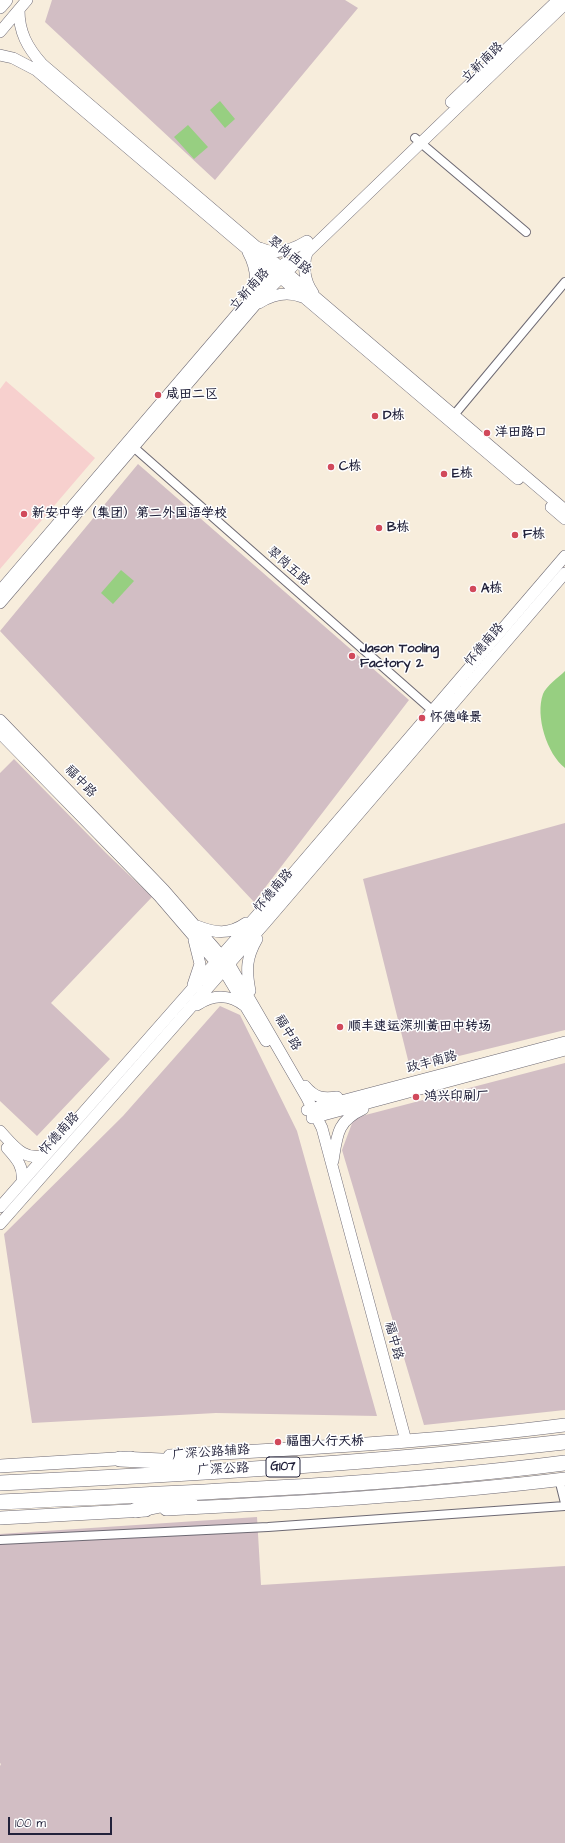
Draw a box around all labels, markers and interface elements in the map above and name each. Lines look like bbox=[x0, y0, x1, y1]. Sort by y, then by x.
street label: 立新南路 bbox=[459, 39, 507, 87]
street label: 翠岗西路 bbox=[264, 233, 314, 279]
street label: 立新南路 bbox=[227, 265, 273, 315]
place label: 咸田二区 bbox=[166, 387, 218, 403]
marker: 咸田二区 bbox=[153, 390, 163, 400]
place label: D栋 bbox=[383, 408, 404, 424]
marker: D栋 bbox=[370, 411, 380, 421]
place label: 洋田路口 bbox=[495, 425, 547, 441]
marker: 洋田路口 bbox=[482, 428, 492, 438]
place label: C栋 bbox=[339, 459, 361, 475]
marker: C栋 bbox=[326, 462, 336, 472]
place label: E栋 bbox=[452, 466, 473, 482]
marker: E栋 bbox=[439, 469, 449, 479]
place label: 新安中学（集团）第二外国语学校 bbox=[32, 506, 227, 522]
marker: 新安中学（集团）第二外国语学校 bbox=[19, 509, 29, 519]
place label: B栋 bbox=[387, 520, 409, 536]
marker: B栋 bbox=[374, 523, 384, 533]
place label: F栋 bbox=[523, 527, 545, 543]
marker: F栋 bbox=[510, 530, 520, 540]
street label: 翠岗五路 bbox=[263, 544, 313, 590]
place label: A栋 bbox=[481, 581, 502, 597]
marker: A栋 bbox=[468, 584, 478, 594]
street label: 怀德南路 bbox=[462, 620, 508, 670]
place label: Jason Tooling Factory 2 bbox=[360, 641, 439, 672]
marker: Jason Tooling Factory 2 bbox=[347, 651, 357, 661]
place label: 怀德峰景 bbox=[430, 710, 482, 726]
marker: 怀德峰景 bbox=[417, 713, 427, 723]
street label: 福中路 bbox=[61, 763, 99, 801]
street label: 怀德南路 bbox=[251, 866, 297, 916]
street label: 福中路 bbox=[270, 1012, 304, 1054]
place label: 顺丰速运深圳黄田中转场 bbox=[348, 1019, 491, 1035]
marker: 顺丰速运深圳黄田中转场 bbox=[335, 1022, 345, 1032]
street label: 政丰南路 bbox=[405, 1049, 459, 1077]
place label: 鸿兴印刷厂 bbox=[424, 1089, 489, 1105]
marker: 鸿兴印刷厂 bbox=[411, 1092, 421, 1102]
street label: 怀德南路 bbox=[37, 1109, 83, 1159]
street label: 福中路 bbox=[380, 1320, 406, 1362]
place label: 福围人行天桥 bbox=[286, 1434, 364, 1450]
marker: 福围人行天桥 bbox=[273, 1437, 283, 1447]
street label: 广深公路辅路 bbox=[172, 1442, 250, 1464]
road number: G107 bbox=[266, 1457, 300, 1477]
street label: 广深公路 bbox=[197, 1461, 249, 1479]
scale bar bbox=[10, 1809, 114, 1835]
text: 100 m bbox=[15, 1815, 46, 1832]

